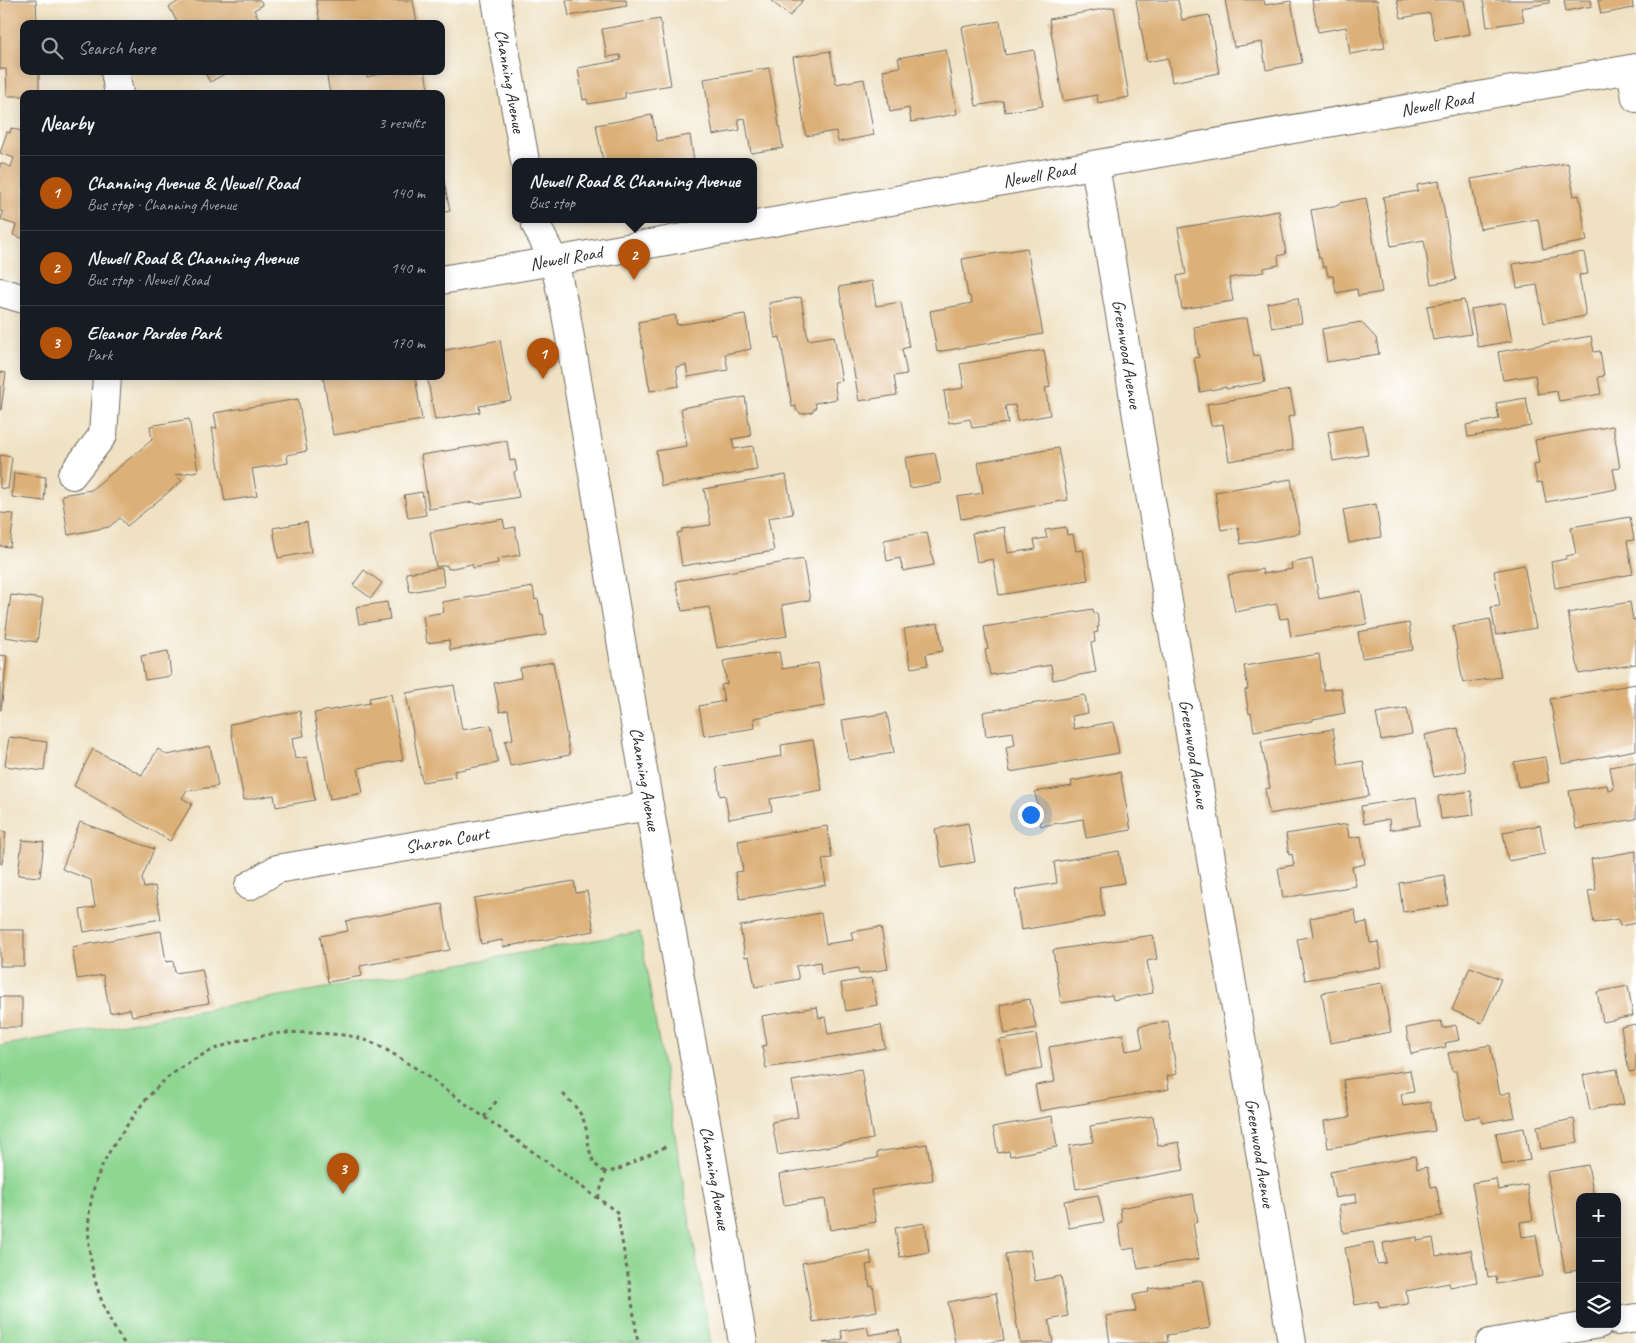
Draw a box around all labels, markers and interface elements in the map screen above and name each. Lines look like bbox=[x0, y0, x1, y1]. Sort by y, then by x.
search box bbox=[20, 20, 445, 75]
street label: Channing Avenue bbox=[490, 28, 530, 135]
icon: search bbox=[38, 34, 66, 62]
text: Search here bbox=[78, 36, 155, 60]
street label: Newell Road bbox=[1399, 86, 1478, 121]
text: Nearby bbox=[40, 110, 93, 136]
text: 3 results bbox=[378, 113, 425, 133]
street label: Newell Road bbox=[1001, 157, 1080, 192]
popup bbox=[512, 158, 757, 223]
text: Newell Road & Channing Avenue bbox=[529, 169, 740, 193]
text: Channing Avenue & Newell Road bbox=[87, 171, 298, 195]
text: 1 bbox=[52, 183, 60, 203]
text: 140 m bbox=[391, 183, 425, 203]
text: Bus stop bbox=[529, 193, 575, 213]
text: Bus stop · Channing Avenue bbox=[87, 195, 237, 215]
pin: 2 bbox=[618, 239, 650, 280]
street label: Newell Road bbox=[528, 240, 607, 275]
text: Newell Road & Channing Avenue bbox=[87, 246, 298, 270]
text: 2 bbox=[52, 258, 60, 278]
text: 140 m bbox=[391, 258, 425, 278]
text: Bus stop · Newell Road bbox=[87, 270, 209, 290]
street label: Greenwood Avenue bbox=[1108, 298, 1147, 411]
text: Eleanor Pardee Park bbox=[87, 321, 221, 345]
text: 3 bbox=[52, 333, 60, 353]
text: 170 m bbox=[391, 333, 425, 353]
pin: 1 bbox=[527, 338, 559, 379]
text: Park bbox=[87, 345, 112, 365]
street label: Greenwood Avenue bbox=[1175, 698, 1214, 811]
street label: Channing Avenue bbox=[625, 726, 665, 833]
your location bbox=[1018, 802, 1044, 828]
street label: Sharon Court bbox=[403, 821, 493, 858]
street label: Greenwood Avenue bbox=[1241, 1097, 1280, 1210]
street label: Channing Avenue bbox=[695, 1125, 735, 1232]
pin: 3 bbox=[327, 1153, 359, 1194]
map controls bbox=[1576, 1193, 1621, 1328]
button: + bbox=[1576, 1193, 1621, 1238]
button: − bbox=[1576, 1238, 1621, 1283]
button: layers bbox=[1576, 1283, 1621, 1328]

